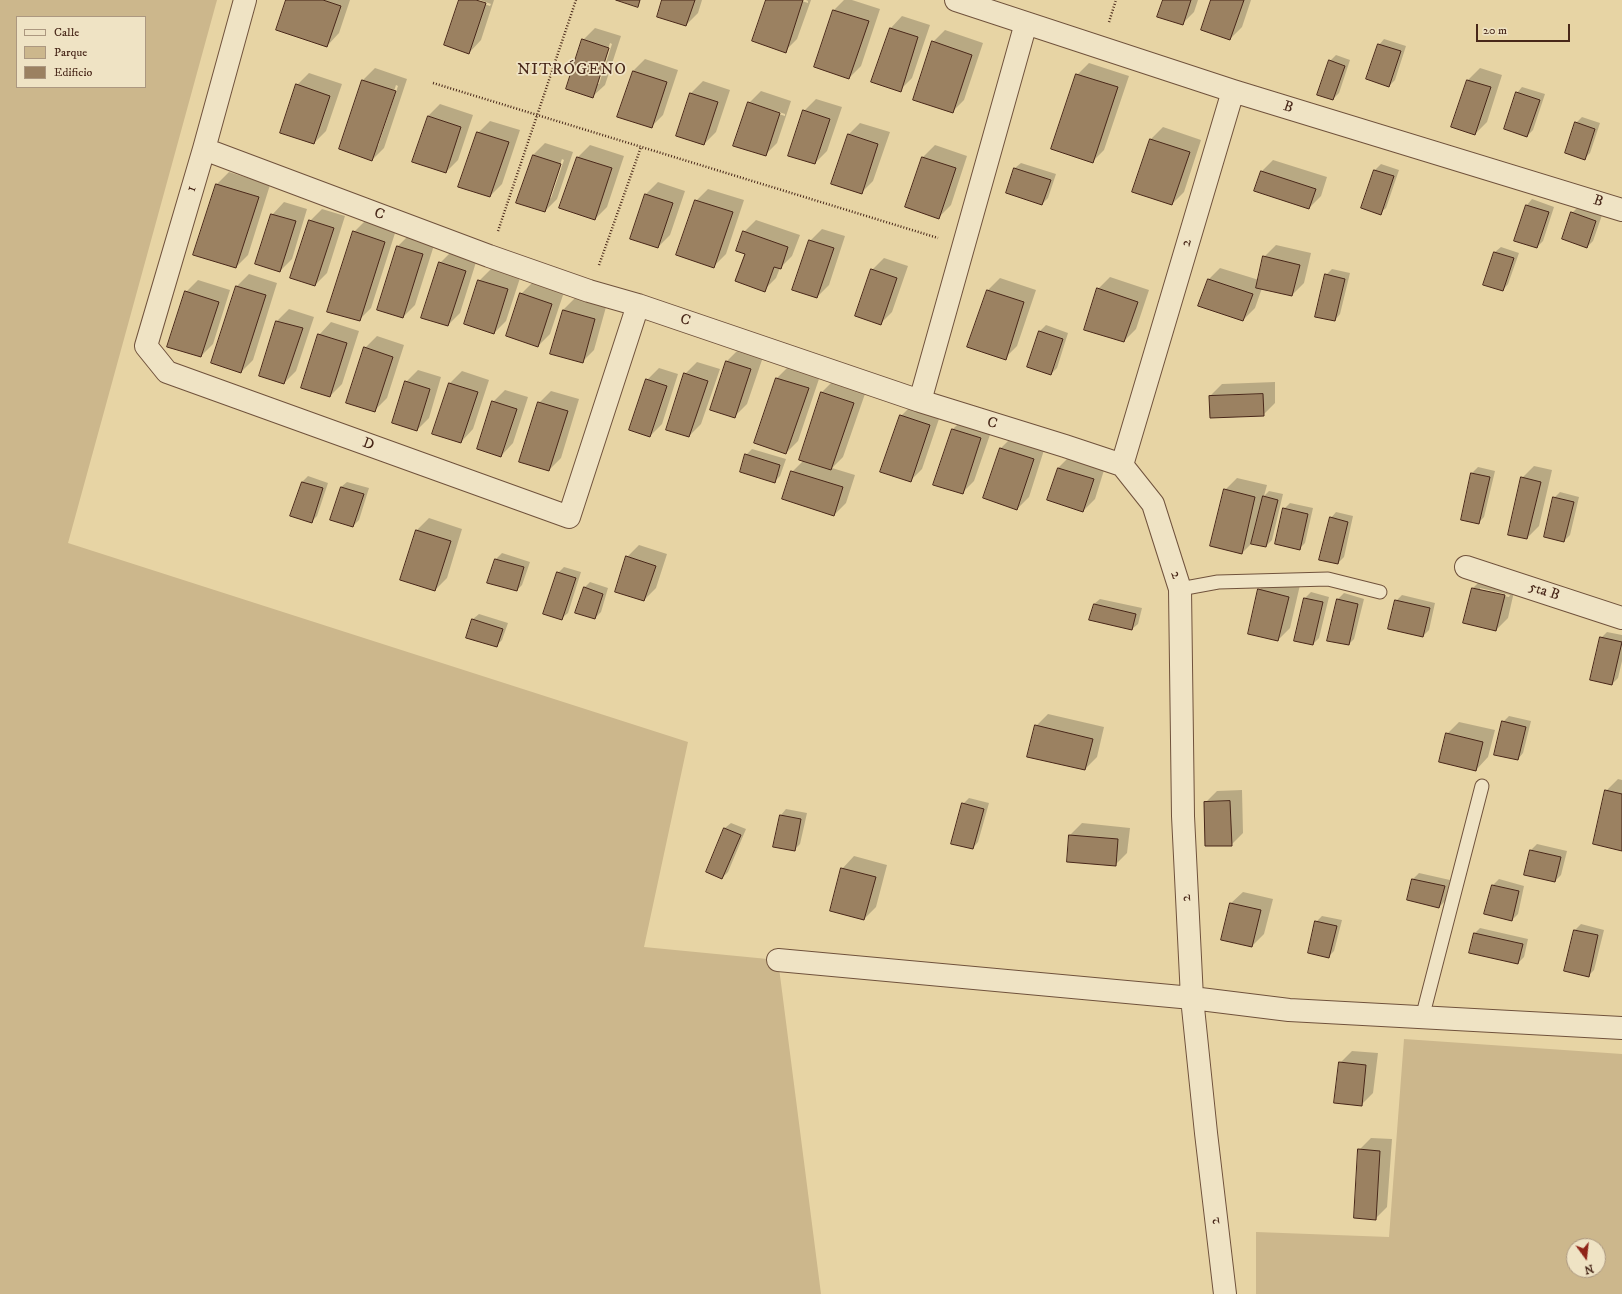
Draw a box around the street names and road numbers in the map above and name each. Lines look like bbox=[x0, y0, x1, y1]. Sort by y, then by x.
street label: B bbox=[1281, 98, 1295, 118]
street label: 1 bbox=[183, 184, 201, 194]
street label: B bbox=[1591, 192, 1605, 212]
street label: C bbox=[371, 205, 387, 225]
street label: 2 bbox=[1177, 237, 1197, 249]
street label: C bbox=[677, 311, 693, 331]
street label: C bbox=[985, 414, 999, 434]
street label: D bbox=[360, 435, 376, 455]
street label: 2 bbox=[1165, 569, 1185, 581]
street label: 5ta B bbox=[1526, 579, 1562, 605]
street label: 2 bbox=[1178, 894, 1196, 902]
street label: 2 bbox=[1207, 1216, 1225, 1226]

